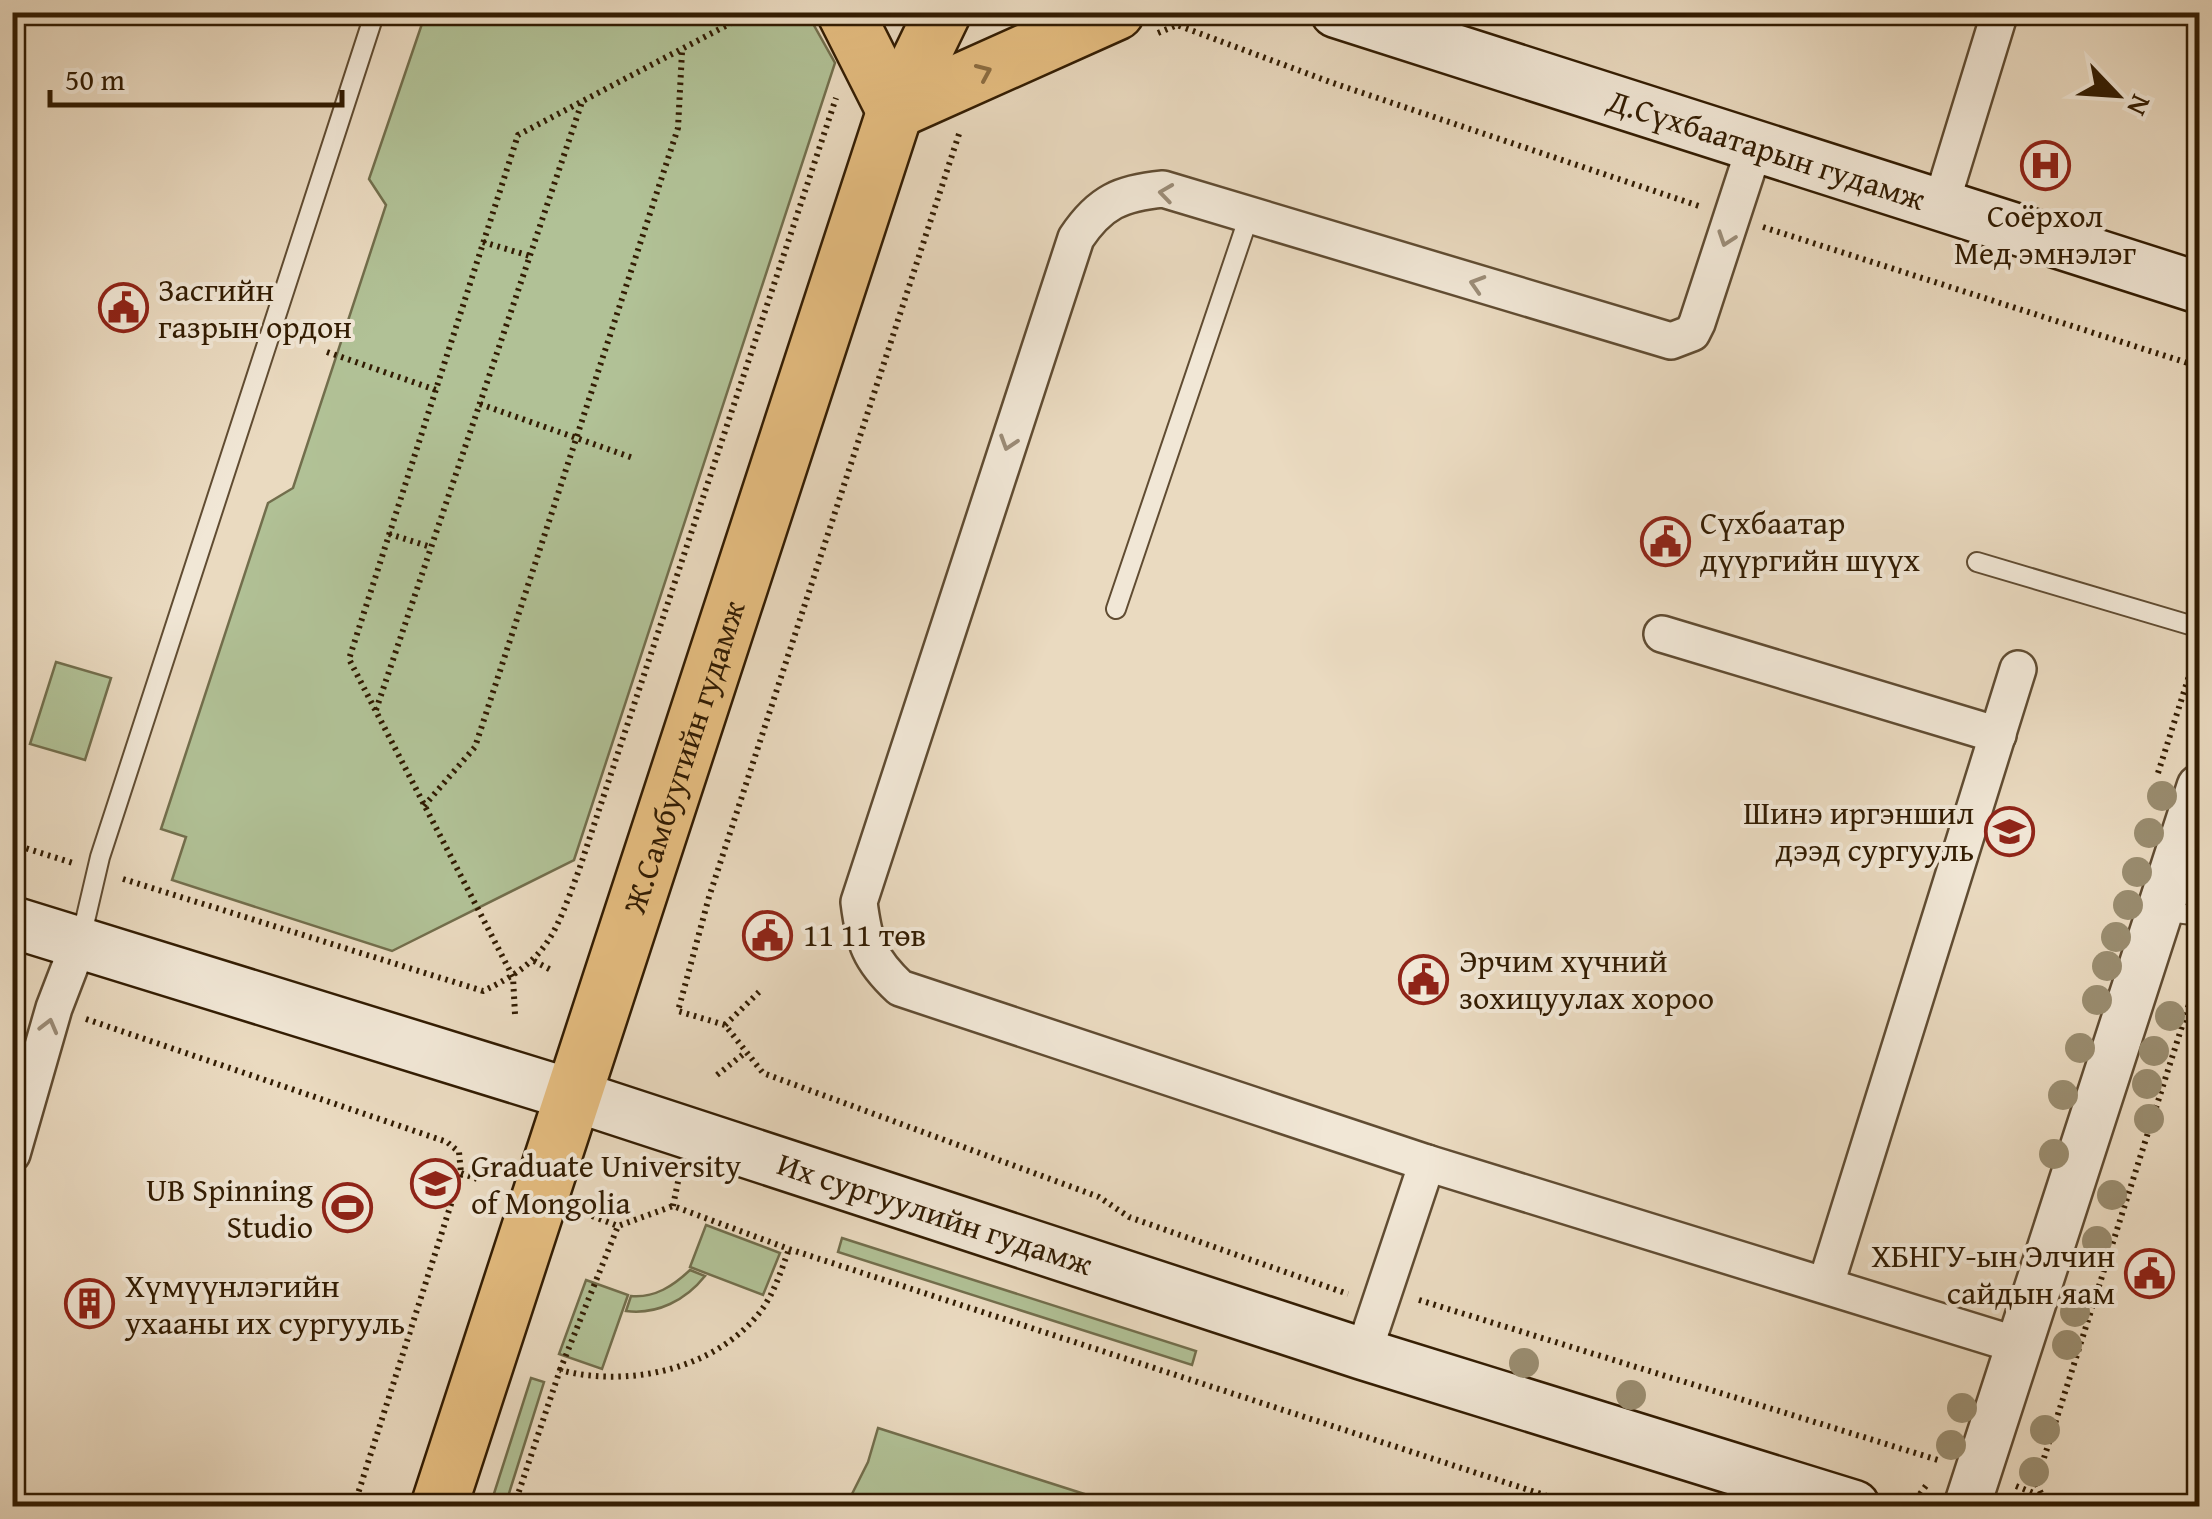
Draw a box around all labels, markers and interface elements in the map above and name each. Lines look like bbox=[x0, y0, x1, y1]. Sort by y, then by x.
scale bar bbox=[50, 45, 342, 107]
north arrow bbox=[2067, 45, 2167, 145]
text: 50 m bbox=[65, 57, 125, 101]
one-way arrow bbox=[974, 64, 992, 84]
street label: Д.Сүхбаатарын гудамж bbox=[1601, 76, 1932, 222]
text: N bbox=[2117, 89, 2163, 123]
hospital icon: Соёрхол Мед эмнэлэг bbox=[2019, 140, 2071, 192]
one-way arrow bbox=[1158, 184, 1174, 205]
place label: Соёрхол Мед эмнэлэг bbox=[1954, 192, 2137, 276]
one-way arrow bbox=[1717, 229, 1738, 247]
place label: Засгийн газрын ордон bbox=[158, 266, 352, 350]
one-way arrow bbox=[1470, 275, 1487, 296]
public building icon: Засгийн газрын ордон bbox=[97, 282, 149, 334]
one-way arrow bbox=[1000, 434, 1020, 451]
place label: Сүхбаатар дүүргийн шүүх bbox=[1700, 499, 1921, 583]
public building icon: Сүхбаатар дүүргийн шүүх bbox=[1639, 515, 1691, 567]
street label: Ж.Самбуугийн гудамж bbox=[610, 594, 757, 920]
place label: Шинэ иргэншил дээд сургууль bbox=[1743, 789, 1974, 873]
school or university icon: Шинэ иргэншил дээд сургууль bbox=[1983, 805, 2035, 857]
public building icon: 11 11 төв bbox=[742, 909, 794, 961]
place label: 11 11 төв bbox=[803, 911, 926, 958]
place label: Эрчим хүчний зохицуулах хороо bbox=[1459, 937, 1714, 1021]
public building icon: Эрчим хүчний зохицуулах хороо bbox=[1398, 953, 1450, 1005]
one-way arrow bbox=[37, 1018, 58, 1035]
street label: Их сургуулийн гудамж bbox=[772, 1140, 1099, 1287]
place label: Graduate University of Mongolia bbox=[471, 1142, 741, 1226]
school or university icon: Graduate University of Mongolia bbox=[410, 1158, 462, 1210]
place label: UB Spinning Studio bbox=[146, 1166, 313, 1250]
sports icon: UB Spinning Studio bbox=[322, 1182, 374, 1234]
place label: ХБНГУ-ын Элчин сайдын яам bbox=[1871, 1232, 2115, 1316]
public building icon: ХБНГУ-ын Элчин сайдын яам bbox=[2124, 1248, 2176, 1300]
place label: Хүмүүнлэгийн ухааны их сургууль bbox=[124, 1262, 405, 1346]
building icon: Хүмүүнлэгийн ухааны их сургууль bbox=[64, 1278, 116, 1330]

